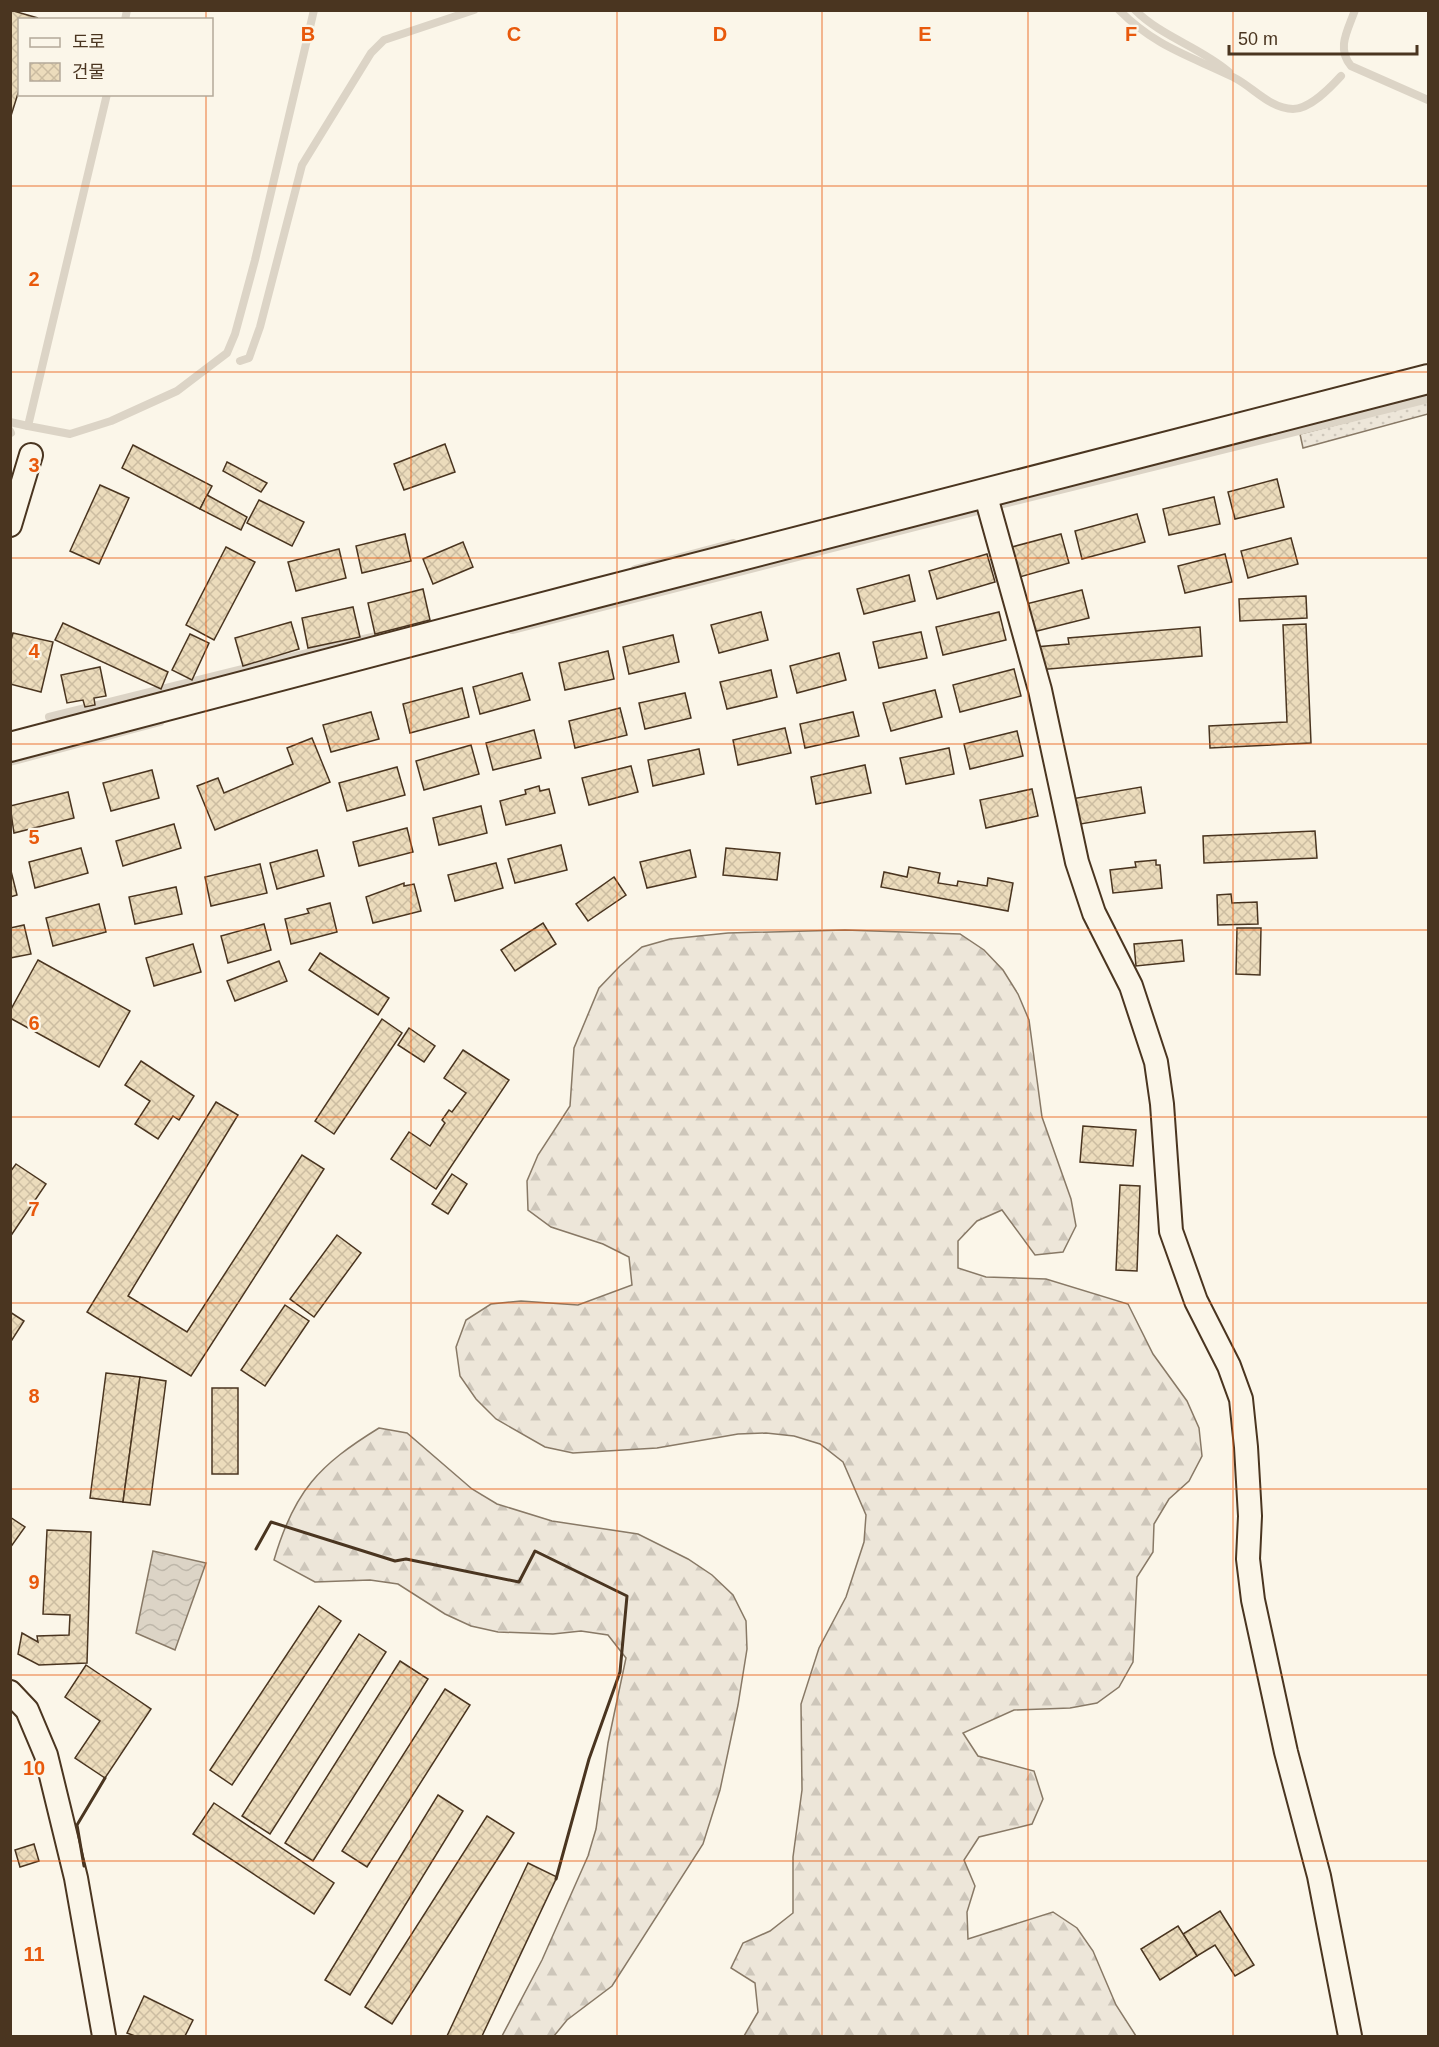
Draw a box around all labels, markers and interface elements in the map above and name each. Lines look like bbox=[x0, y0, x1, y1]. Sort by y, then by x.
legend bbox=[18, 18, 213, 96]
scale bar bbox=[1229, 18, 1416, 56]
text: B bbox=[301, 23, 315, 45]
text: C bbox=[507, 23, 521, 45]
text: D bbox=[713, 23, 727, 45]
text: E bbox=[918, 23, 932, 45]
text: F bbox=[1125, 23, 1137, 45]
text: 50 m bbox=[1238, 29, 1278, 49]
text: 도로 bbox=[72, 32, 105, 52]
text: 건물 bbox=[72, 62, 105, 82]
text: 2 bbox=[28, 268, 40, 290]
text: 3 bbox=[28, 454, 40, 476]
text: 4 bbox=[28, 640, 40, 662]
text: 5 bbox=[28, 826, 40, 848]
text: 6 bbox=[28, 1012, 40, 1034]
text: 7 bbox=[28, 1198, 40, 1220]
text: 8 bbox=[28, 1385, 40, 1407]
text: 9 bbox=[28, 1571, 40, 1593]
text: 10 bbox=[23, 1757, 45, 1779]
text: 11 bbox=[23, 1943, 45, 1965]

